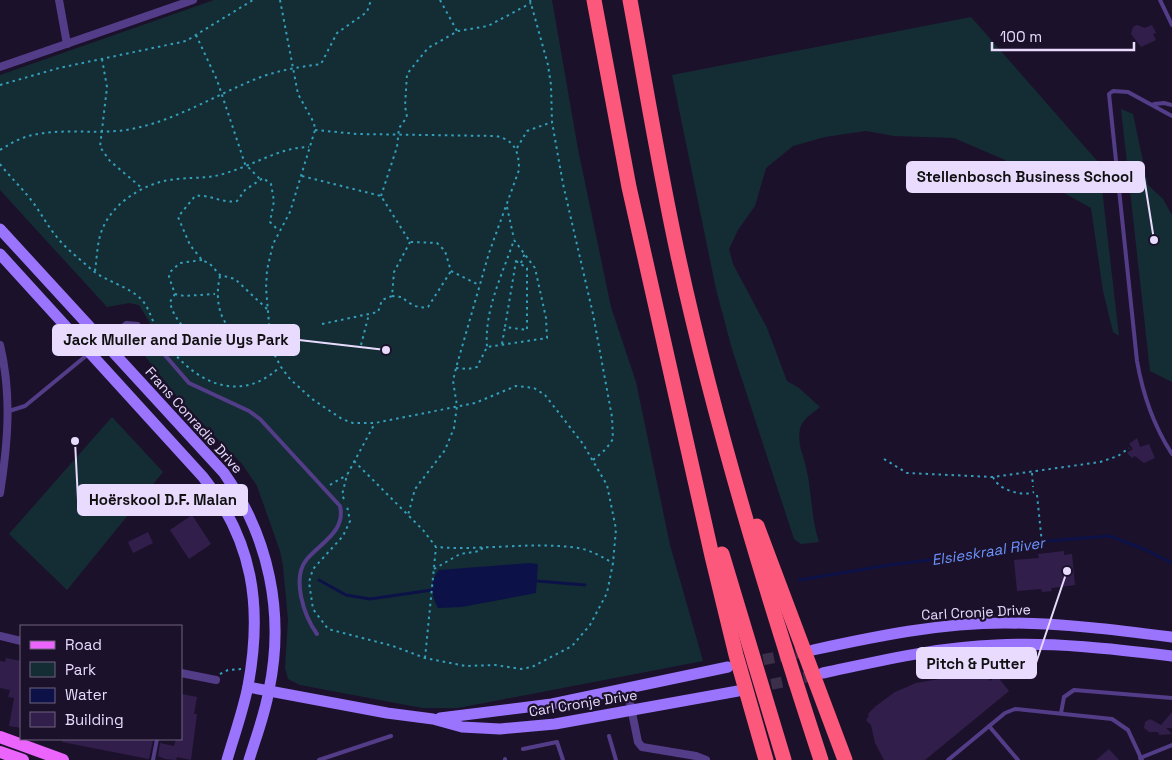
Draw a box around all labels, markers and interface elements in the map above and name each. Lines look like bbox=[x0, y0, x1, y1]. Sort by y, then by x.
scale bar bbox=[992, 20, 1134, 52]
text: 100 m bbox=[1000, 27, 1042, 46]
callout: Stellenbosch Business School bbox=[907, 162, 1144, 192]
text: Stellenbosch Business School bbox=[917, 167, 1133, 186]
callout: Jack Muller and Danie Uys Park bbox=[53, 325, 299, 355]
text: Jack Muller and Danie Uys Park bbox=[63, 330, 289, 349]
street label: Frans Conradie Drive bbox=[141, 363, 247, 477]
callout: Hoërskool D.F. Malan bbox=[78, 485, 247, 515]
text: Hoërskool D.F. Malan bbox=[89, 490, 237, 509]
water label: Elsieskraal River bbox=[930, 532, 1047, 569]
street label: Carl Cronje Drive bbox=[921, 600, 1031, 624]
legend bbox=[20, 625, 182, 740]
text: Road bbox=[65, 635, 102, 654]
callout: Pitch & Putter bbox=[917, 648, 1036, 678]
text: Pitch & Putter bbox=[927, 654, 1025, 673]
text: Park bbox=[65, 660, 96, 679]
text: Water bbox=[65, 685, 108, 704]
street label: Carl Cronje Drive bbox=[528, 686, 638, 720]
text: Building bbox=[65, 710, 124, 729]

